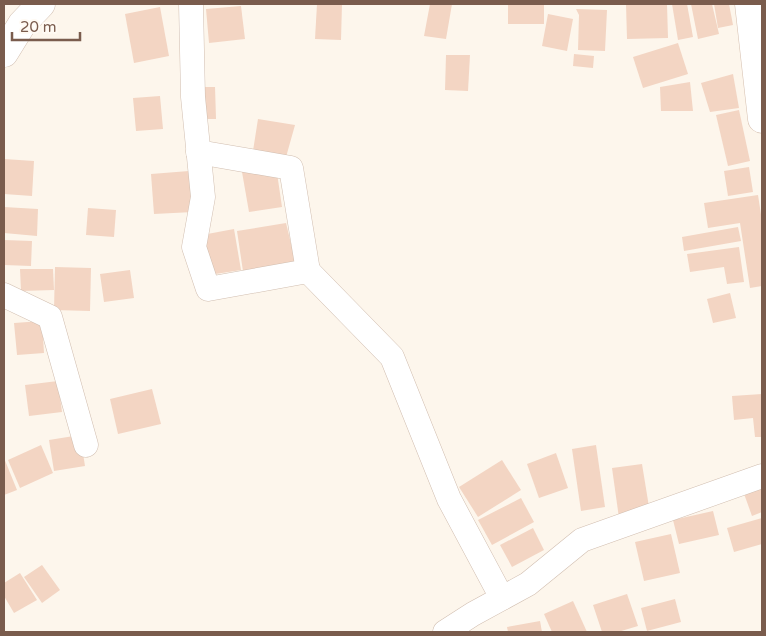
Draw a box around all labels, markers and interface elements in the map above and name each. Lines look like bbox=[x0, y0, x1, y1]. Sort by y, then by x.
scale bar bbox=[12, 10, 80, 42]
text: 20 m bbox=[20, 18, 57, 36]

